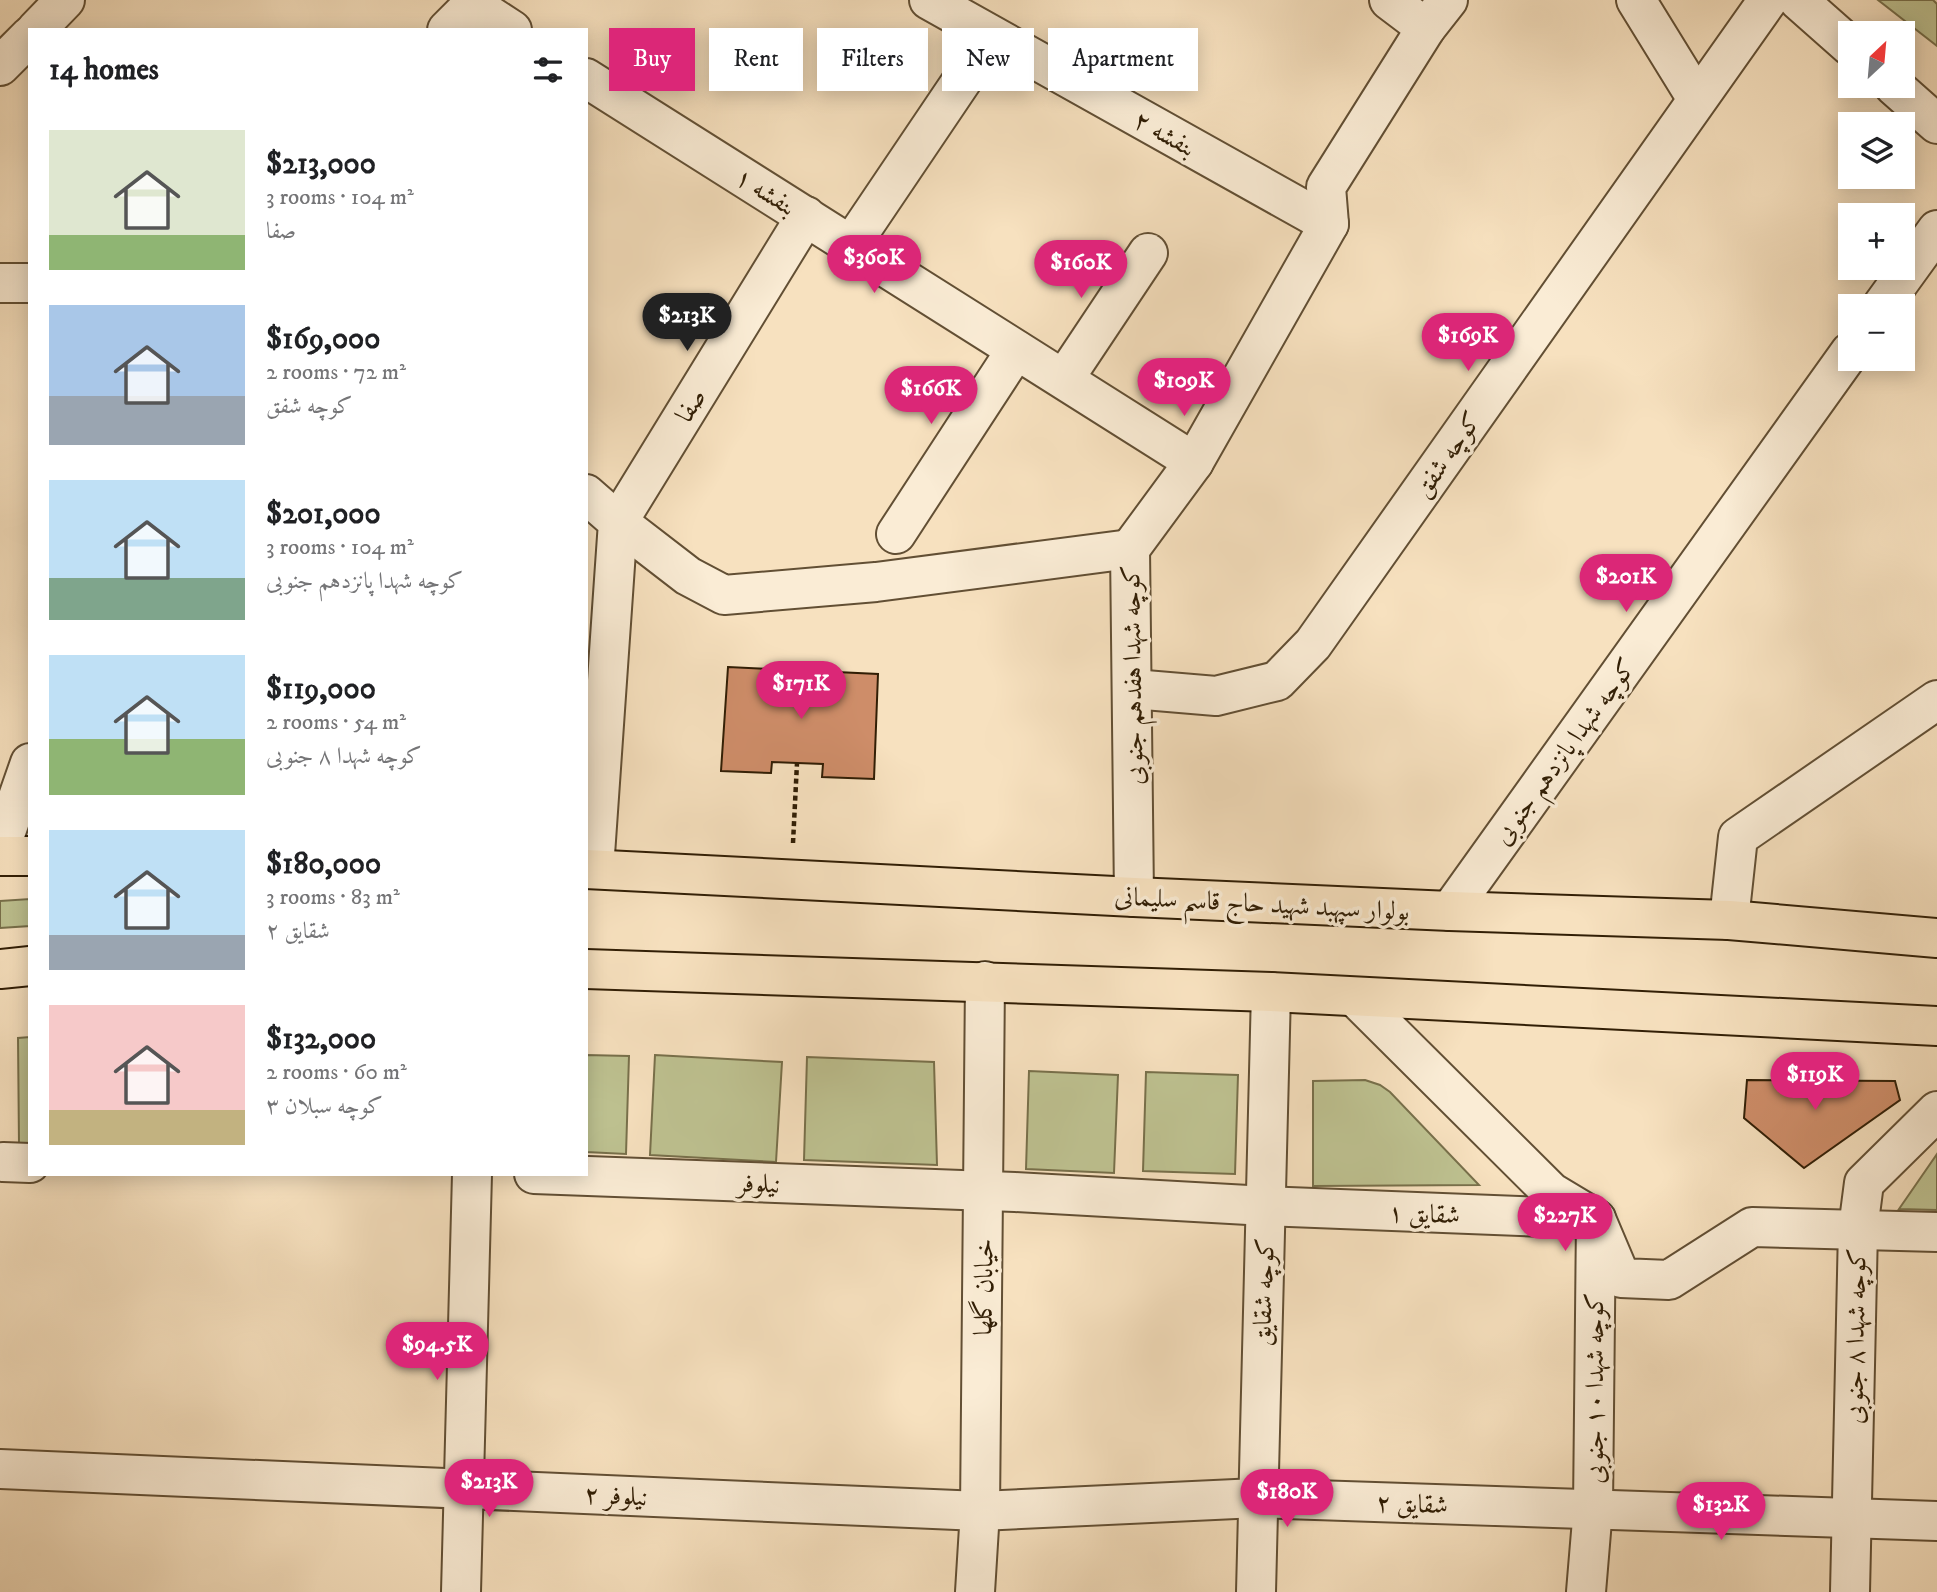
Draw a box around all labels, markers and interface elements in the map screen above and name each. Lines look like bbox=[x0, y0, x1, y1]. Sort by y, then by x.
north arrow bbox=[1838, 21, 1914, 98]
map controls bbox=[1838, 21, 1915, 371]
chip: Buy bbox=[609, 28, 695, 91]
chip: Rent bbox=[709, 28, 803, 91]
chip: Filters bbox=[817, 28, 928, 91]
chip: New bbox=[942, 28, 1034, 91]
chip: Apartment bbox=[1048, 28, 1198, 91]
icon: filters bbox=[529, 51, 567, 89]
text: 14 homes bbox=[49, 52, 159, 89]
street label: بنفشه ۲ bbox=[1127, 104, 1201, 165]
button: layers bbox=[1838, 112, 1915, 189]
text: $213,000 bbox=[266, 146, 376, 183]
icon: home bbox=[105, 158, 189, 242]
street label: بنفشه ۱ bbox=[728, 161, 802, 224]
text: 3 rooms · 104 m² bbox=[266, 183, 414, 212]
button: + bbox=[1838, 203, 1915, 280]
text: صفا bbox=[266, 217, 296, 246]
pin: $360K bbox=[825, 236, 923, 295]
pin: $160K bbox=[1032, 240, 1130, 300]
text: $360K bbox=[843, 243, 905, 272]
text: $160K bbox=[1050, 248, 1112, 277]
pin: $213K bbox=[638, 294, 736, 353]
button: − bbox=[1838, 294, 1915, 371]
text: $213K bbox=[658, 301, 716, 330]
pin: $169K bbox=[1419, 314, 1517, 373]
text: $169,000 bbox=[266, 321, 380, 358]
text: $169K bbox=[1438, 321, 1498, 350]
icon: home bbox=[105, 333, 189, 417]
text: 2 rooms · 72 m² bbox=[266, 358, 406, 387]
pin: $109K bbox=[1135, 358, 1233, 418]
pin: $166K bbox=[882, 366, 980, 426]
text: $109K bbox=[1154, 366, 1214, 395]
text: $166K bbox=[900, 374, 962, 403]
street label: صفا bbox=[668, 383, 714, 429]
text: کوچه شفق bbox=[266, 392, 352, 421]
street label: کوچه شفق bbox=[1407, 405, 1490, 504]
text: $201,000 bbox=[266, 496, 381, 533]
icon: home bbox=[105, 508, 189, 592]
text: 3 rooms · 104 m² bbox=[266, 533, 414, 562]
pin: $201K bbox=[1577, 554, 1675, 614]
text: $201K bbox=[1596, 562, 1656, 591]
street label: کوچه شهدا هفدهم جنوبی bbox=[1115, 565, 1159, 785]
text: کوچه شهدا پانزدهم جنوبی bbox=[266, 567, 463, 596]
street label: کوچه شهدا پانزدهم جنوبی bbox=[1486, 652, 1650, 856]
pin: $171K bbox=[752, 662, 850, 721]
text: $171K bbox=[772, 669, 830, 698]
text: $119,000 bbox=[266, 671, 376, 708]
icon: home bbox=[105, 683, 189, 767]
text: 2 rooms · 54 m² bbox=[266, 708, 406, 737]
text: کوچه شهدا ۸ جنوبی bbox=[266, 742, 422, 771]
text: $180,000 bbox=[266, 846, 381, 883]
icon: home bbox=[105, 858, 189, 942]
street label: بولوار سپهبد شهید حاج قاسم سلیمانی bbox=[1113, 880, 1410, 937]
text: 3 rooms · 83 m² bbox=[266, 883, 400, 912]
text: شقایق ۲ bbox=[266, 917, 330, 946]
text: $132,000 bbox=[266, 1021, 376, 1058]
icon: home bbox=[105, 1033, 189, 1117]
pin: $119K bbox=[1766, 1052, 1864, 1112]
text: 2 rooms · 60 m² bbox=[266, 1058, 407, 1087]
text: $119K bbox=[1786, 1060, 1844, 1089]
text: کوچه سبلان ۳ bbox=[266, 1092, 383, 1121]
street label: نیلوفر bbox=[734, 1167, 781, 1202]
pin: $227K bbox=[1516, 1194, 1614, 1253]
street label: شقایق ۱ bbox=[1387, 1197, 1461, 1232]
text: $227K bbox=[1534, 1201, 1596, 1230]
street label: کوچه شقایق bbox=[1246, 1237, 1283, 1347]
street label: خیابان گلها bbox=[967, 1238, 1002, 1336]
street label: کوچه شهدا ۸ جنوبی bbox=[1838, 1248, 1876, 1424]
street label: کوچه شهدا ۱۰ جنوبی bbox=[1579, 1292, 1613, 1484]
pin: $94.5K bbox=[380, 1322, 494, 1382]
text: $94.5K bbox=[402, 1330, 472, 1359]
pin: $213K bbox=[440, 1460, 538, 1519]
text: $213K bbox=[460, 1467, 518, 1496]
pin: $180K bbox=[1238, 1470, 1336, 1529]
text: $180K bbox=[1256, 1477, 1318, 1506]
street label: نیلوفر ۲ bbox=[583, 1478, 649, 1515]
pin: $132K bbox=[1672, 1482, 1770, 1542]
street label: شقایق ۲ bbox=[1375, 1487, 1449, 1522]
text: $132K bbox=[1692, 1490, 1750, 1519]

